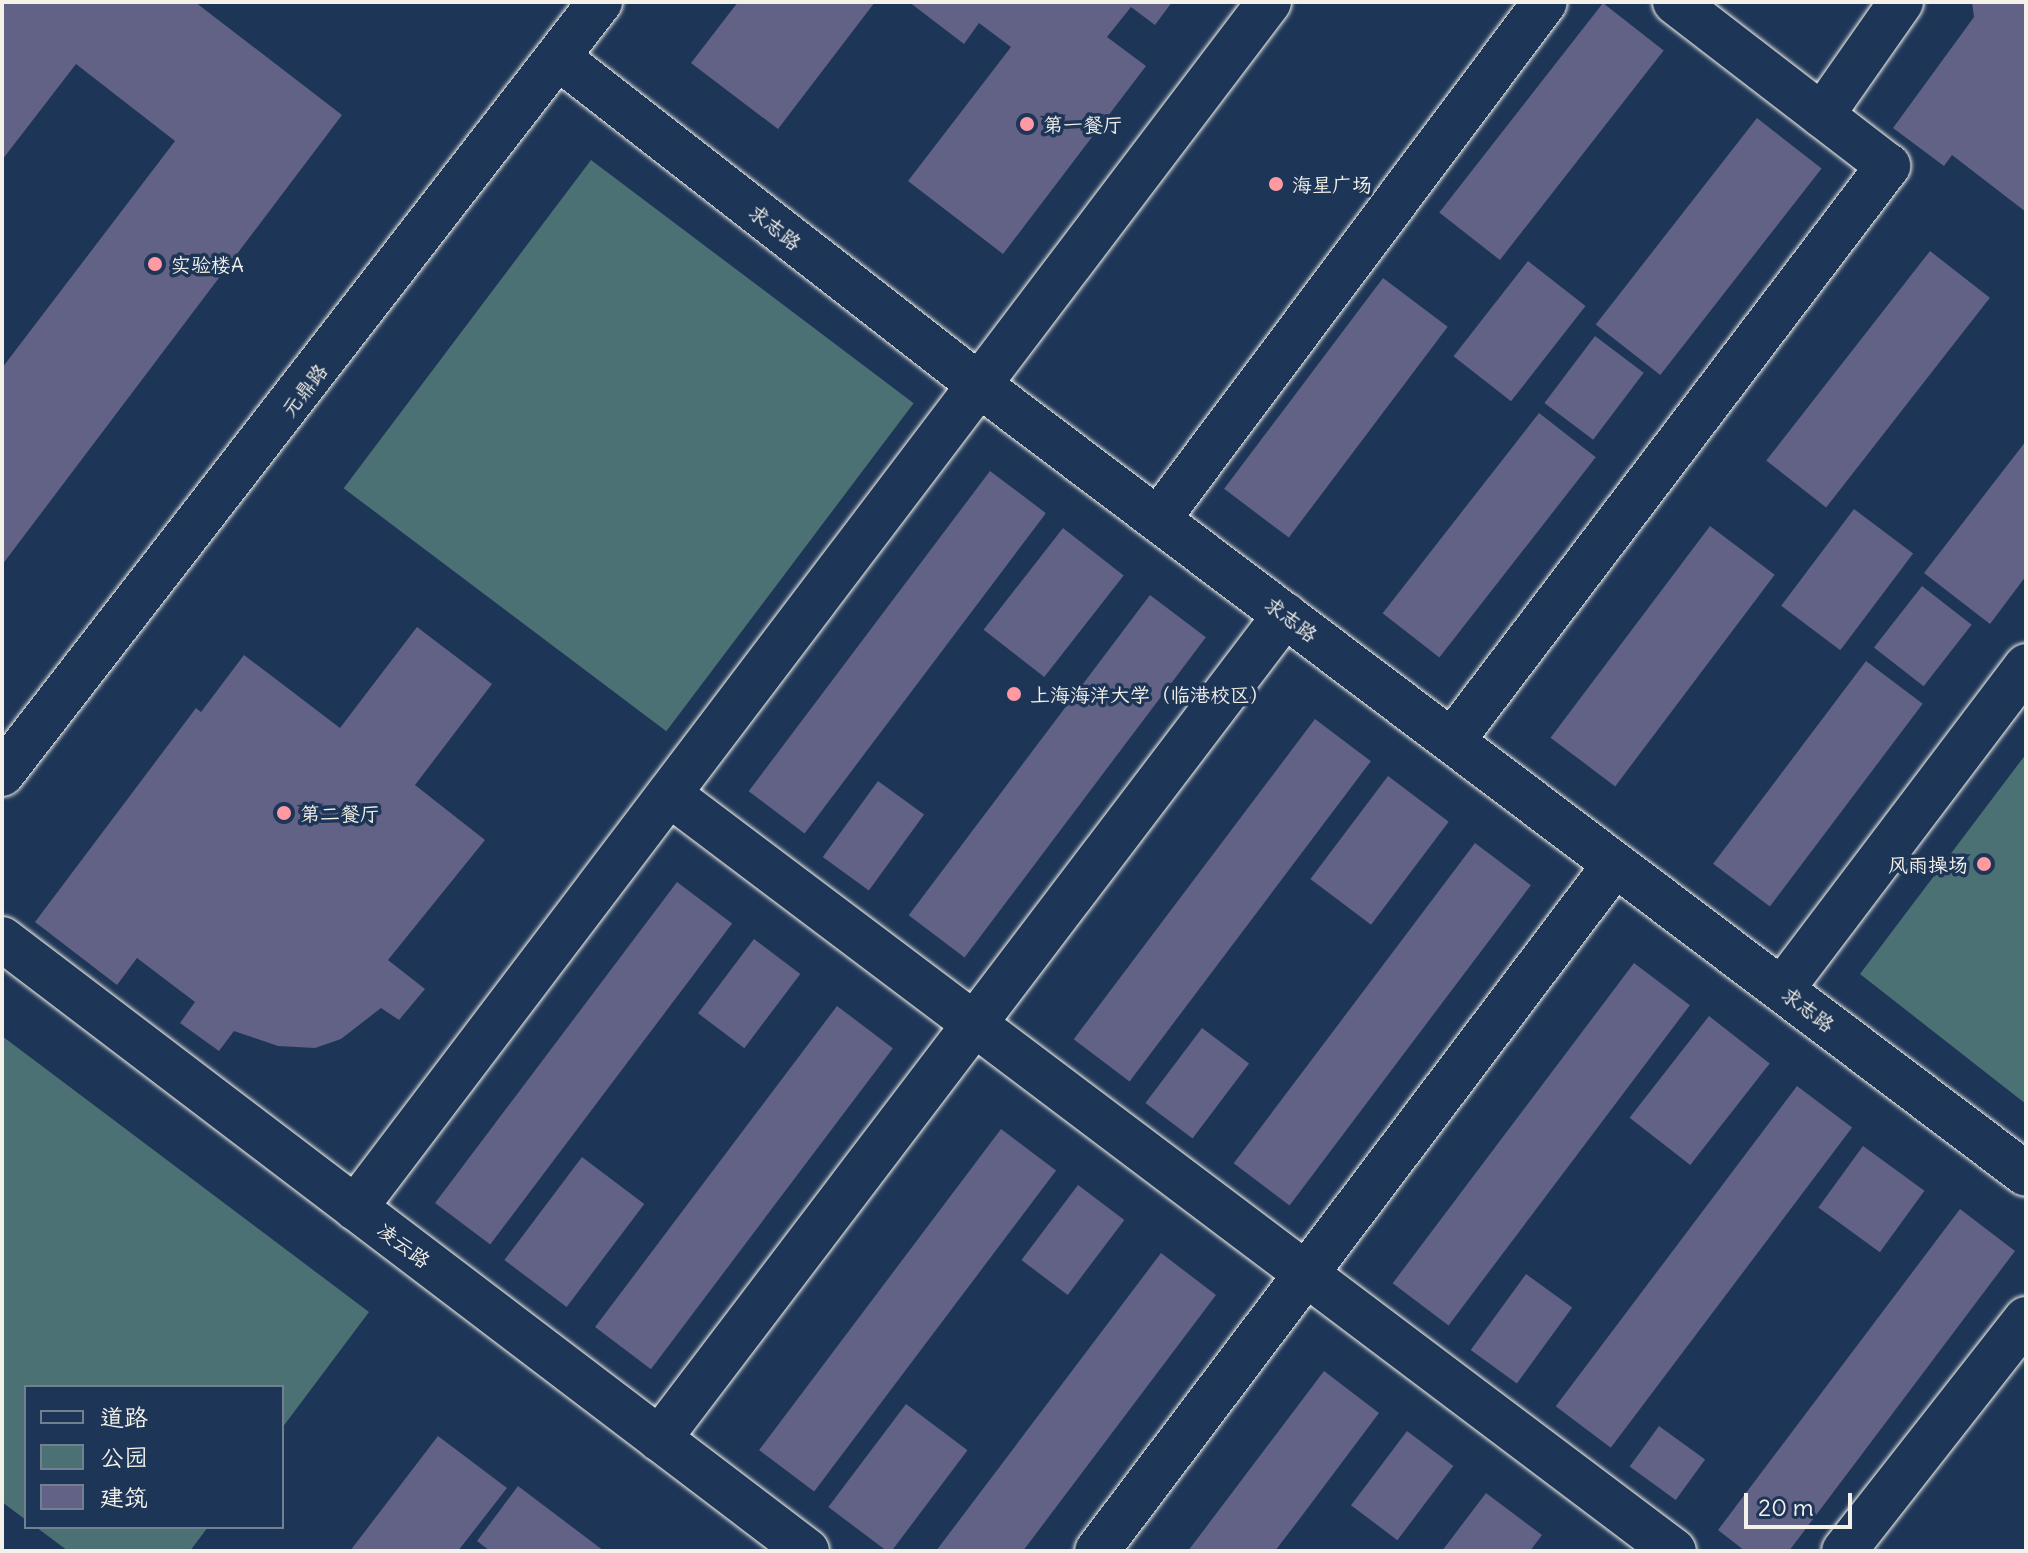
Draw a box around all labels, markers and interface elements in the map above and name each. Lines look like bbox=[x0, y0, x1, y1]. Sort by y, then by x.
place label: 第一餐厅 bbox=[1043, 112, 1123, 136]
marker: 第一餐厅 bbox=[1018, 115, 1036, 133]
place label: 海星广场 bbox=[1292, 172, 1372, 196]
marker: 海星广场 bbox=[1267, 175, 1285, 193]
street label: 求志路 bbox=[744, 199, 806, 255]
place label: 实验楼A bbox=[171, 252, 244, 276]
marker: 实验楼A bbox=[146, 255, 164, 273]
street label: 元鼎路 bbox=[276, 359, 332, 421]
street label: 求志路 bbox=[1260, 591, 1322, 647]
place label: 上海海洋大学（临港校区） bbox=[1030, 682, 1270, 706]
marker: 上海海洋大学（临港校区） bbox=[1005, 685, 1023, 703]
place label: 第二餐厅 bbox=[300, 801, 380, 825]
marker: 第二餐厅 bbox=[275, 804, 293, 822]
place label: 风雨操场 bbox=[1888, 852, 1968, 876]
marker: 风雨操场 bbox=[1975, 855, 1993, 873]
street label: 求志路 bbox=[1777, 981, 1839, 1037]
street label: 凌云路 bbox=[373, 1217, 435, 1273]
legend bbox=[24, 1385, 284, 1529]
text: 道路 bbox=[100, 1402, 148, 1432]
text: 公园 bbox=[100, 1442, 148, 1472]
scale bar bbox=[1748, 1477, 1856, 1527]
text: 建筑 bbox=[100, 1482, 148, 1512]
text: 20 m bbox=[1758, 1492, 1814, 1522]

